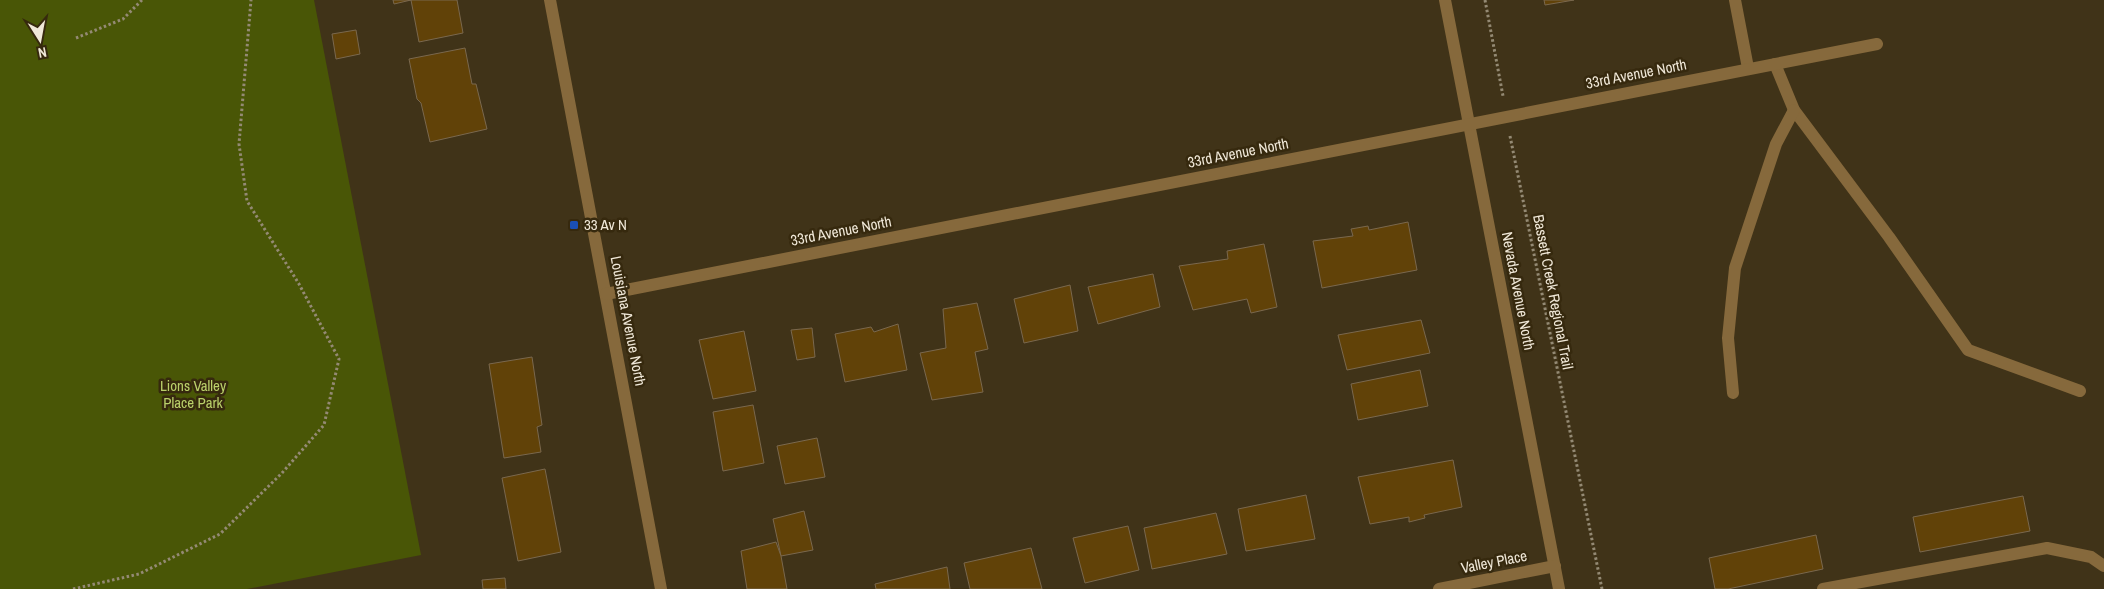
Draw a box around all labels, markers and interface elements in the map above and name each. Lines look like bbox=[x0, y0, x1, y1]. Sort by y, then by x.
north arrow bbox=[15, 15, 65, 65]
text: N bbox=[37, 43, 48, 62]
street label: 33rd Avenue North bbox=[1584, 53, 1688, 94]
street label: 33rd Avenue North bbox=[1186, 132, 1290, 173]
street label: 33rd Avenue North bbox=[789, 210, 893, 251]
street label: Bassett Creek Regional Trail bbox=[1528, 213, 1579, 371]
place label: 33 Av N bbox=[584, 214, 627, 235]
marker: 33 Av N bbox=[568, 219, 580, 231]
street label: Nevada Avenue North bbox=[1497, 230, 1540, 352]
street label: Louisiana Avenue North bbox=[606, 254, 651, 388]
park label: Lions Valley Place Park bbox=[160, 375, 227, 413]
street label: Valley Place bbox=[1459, 545, 1529, 578]

